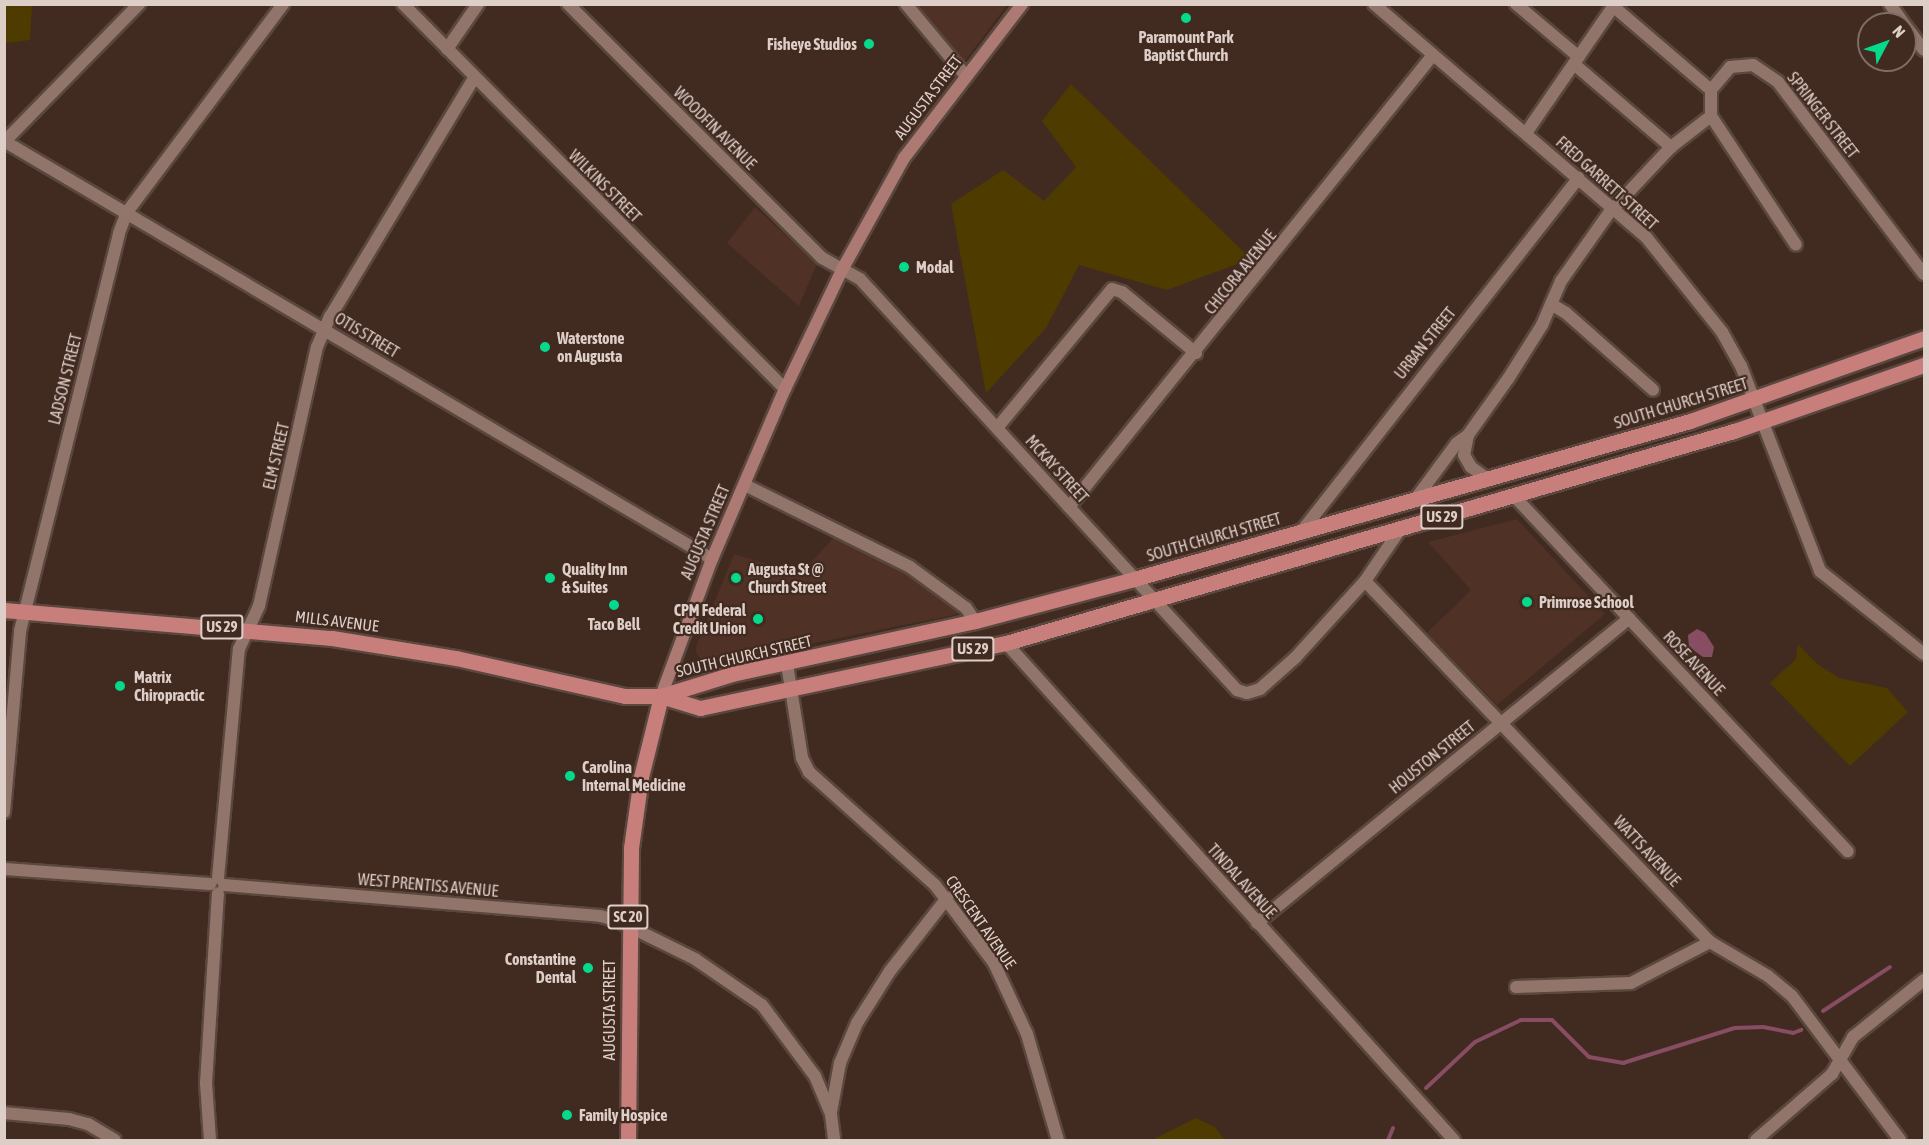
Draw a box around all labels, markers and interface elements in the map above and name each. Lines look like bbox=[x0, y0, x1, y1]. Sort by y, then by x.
marker: Paramount Park Baptist Church bbox=[1179, 11, 1193, 25]
north arrow bbox=[1857, 12, 1917, 72]
text: N bbox=[1889, 22, 1909, 41]
place label: Paramount Park Baptist Church bbox=[1139, 27, 1233, 65]
place label: Fisheye Studios bbox=[767, 34, 857, 54]
marker: Fisheye Studios bbox=[862, 37, 876, 51]
street label: AUGUSTA STREET bbox=[890, 51, 966, 143]
street label: SPRINGER STREET bbox=[1783, 68, 1863, 162]
street label: WOODFIN AVENUE bbox=[670, 83, 760, 173]
street label: FRED GARRETT STREET bbox=[1552, 132, 1662, 234]
street label: WILKINS STREET bbox=[565, 146, 645, 226]
street label: CHICORA AVENUE bbox=[1200, 226, 1280, 318]
place label: Modal bbox=[916, 257, 954, 277]
marker: Modal bbox=[897, 260, 911, 274]
street label: URBAN STREET bbox=[1390, 303, 1460, 383]
street label: OTIS STREET bbox=[331, 308, 403, 362]
place label: Waterstone on Augusta bbox=[557, 328, 625, 366]
street label: LADSON STREET bbox=[44, 332, 86, 426]
marker: Waterstone on Augusta bbox=[538, 340, 552, 354]
street label: SOUTH CHURCH STREET bbox=[1612, 374, 1750, 432]
street label: ELM STREET bbox=[259, 421, 293, 491]
street label: MCKAY STREET bbox=[1022, 431, 1092, 507]
street label: AUGUSTA STREET bbox=[676, 482, 734, 582]
road number: US 29 bbox=[1420, 505, 1464, 529]
street label: SOUTH CHURCH STREET bbox=[1145, 509, 1283, 565]
place label: Quality Inn & Suites bbox=[562, 559, 627, 597]
place label: Augusta St @ Church Street bbox=[748, 559, 826, 597]
marker: Quality Inn & Suites bbox=[543, 571, 557, 585]
marker: Augusta St @ Church Street bbox=[729, 571, 743, 585]
place label: Primrose School bbox=[1539, 592, 1634, 612]
marker: Primrose School bbox=[1520, 595, 1534, 609]
marker: Taco Bell bbox=[607, 598, 621, 612]
place label: CPM Federal Credit Union bbox=[673, 600, 746, 638]
street label: MILLS AVENUE bbox=[294, 606, 380, 636]
marker: CPM Federal Credit Union bbox=[751, 612, 765, 626]
place label: Taco Bell bbox=[588, 614, 640, 634]
road number: US 29 bbox=[200, 615, 244, 639]
street label: ROSE AVENUE bbox=[1659, 627, 1729, 699]
street label: SOUTH CHURCH STREET bbox=[674, 631, 814, 681]
road number: US 29 bbox=[950, 637, 996, 661]
place label: Matrix Chiropractic bbox=[134, 667, 204, 705]
marker: Matrix Chiropractic bbox=[111, 677, 129, 695]
street label: HOUSTON STREET bbox=[1385, 717, 1479, 797]
place label: Carolina Internal Medicine bbox=[582, 757, 686, 795]
marker: Carolina Internal Medicine bbox=[563, 769, 577, 783]
street label: WATTS AVENUE bbox=[1610, 812, 1684, 890]
street label: TINDAL AVENUE bbox=[1204, 840, 1280, 922]
street label: WEST PRENTISS AVENUE bbox=[357, 869, 499, 901]
street label: CRESCENT AVENUE bbox=[942, 872, 1020, 972]
road number: SC 20 bbox=[607, 905, 649, 929]
place label: Constantine Dental bbox=[505, 949, 576, 987]
street label: AUGUSTA STREET bbox=[599, 960, 619, 1060]
marker: Constantine Dental bbox=[581, 961, 595, 975]
place label: Family Hospice bbox=[579, 1105, 668, 1125]
marker: Family Hospice bbox=[560, 1108, 574, 1122]

